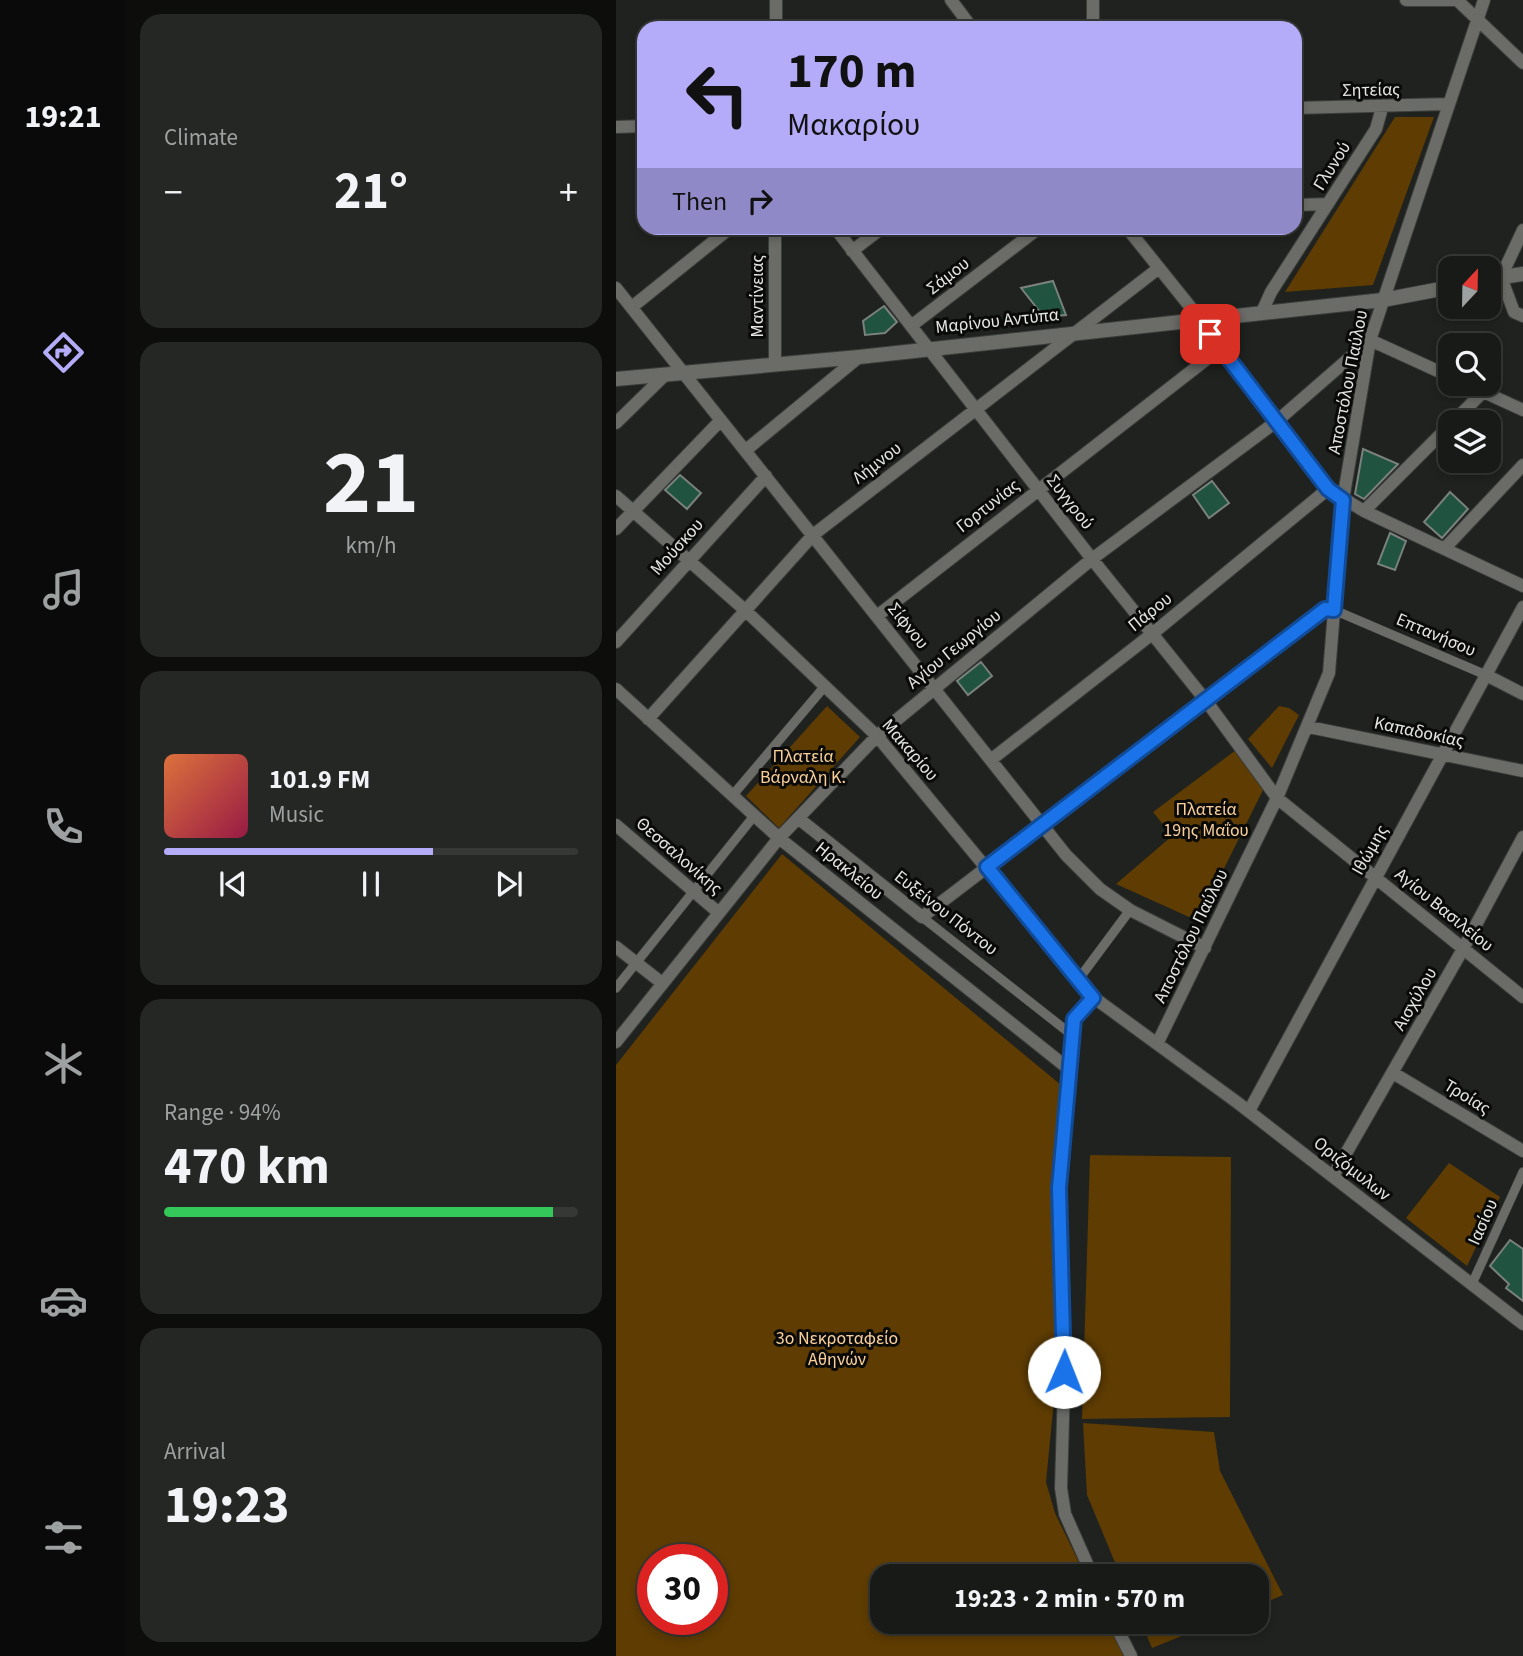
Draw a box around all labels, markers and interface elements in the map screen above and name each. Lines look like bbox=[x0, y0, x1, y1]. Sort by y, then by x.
text: 170 m bbox=[787, 37, 916, 107]
icon: left bbox=[672, 49, 763, 140]
street label: Σητείας bbox=[1342, 77, 1400, 103]
text: 19:21 bbox=[24, 94, 102, 140]
text: Μακαρίου bbox=[787, 102, 920, 148]
text: Climate bbox=[164, 121, 238, 154]
street label: Γλυνού bbox=[1307, 137, 1357, 195]
text: 21° bbox=[334, 155, 408, 229]
text: − bbox=[164, 166, 183, 220]
text: + bbox=[559, 166, 578, 220]
icon: right bbox=[741, 182, 779, 220]
text: Then bbox=[672, 183, 727, 220]
street label: Σάμου bbox=[921, 251, 975, 301]
street label: Μαντίνειας bbox=[745, 254, 770, 337]
north arrow bbox=[1438, 256, 1502, 318]
map controls bbox=[1438, 256, 1501, 473]
street label: Μαρίνου Αντύπα bbox=[934, 302, 1060, 340]
pin bbox=[1180, 304, 1240, 364]
street label: Αποστόλου Παύλου bbox=[1322, 308, 1374, 456]
icon: arrive bbox=[1191, 315, 1229, 353]
icon: directions bbox=[39, 328, 88, 377]
button: search bbox=[1438, 333, 1501, 396]
button: layers bbox=[1438, 410, 1501, 473]
text: 21 bbox=[323, 419, 419, 548]
street label: Λήμνου bbox=[847, 436, 907, 490]
street label: Συγγρού bbox=[1041, 469, 1099, 535]
street label: Γορτυνίας bbox=[951, 473, 1025, 539]
street label: Μούσκου bbox=[645, 513, 709, 581]
text: km/h bbox=[345, 529, 397, 562]
icon: music bbox=[39, 565, 88, 614]
street label: Πάρου bbox=[1123, 586, 1177, 638]
street label: Σίφνου bbox=[882, 597, 934, 655]
street label: Αγίου Γεωργίου bbox=[902, 603, 1006, 695]
street label: Επτανήσου bbox=[1392, 607, 1480, 663]
street label: Καπαδοκίας bbox=[1372, 710, 1466, 754]
street label: Μακαρίου bbox=[876, 713, 944, 787]
park label: Πλατεία Βάρναλη Κ. bbox=[760, 744, 846, 790]
text: 101.9 FM bbox=[269, 761, 370, 798]
park label: Πλατεία 19ης Μαΐου bbox=[1163, 797, 1249, 843]
text: Music bbox=[269, 798, 324, 831]
icon: phone bbox=[39, 802, 88, 851]
street label: Θεσσαλονίκης bbox=[630, 811, 728, 901]
street label: Ιθώμης bbox=[1346, 820, 1395, 880]
street label: Ηρακλείου bbox=[810, 836, 888, 906]
street label: Αγίου Βασιλείου bbox=[1389, 862, 1499, 958]
icon: previous bbox=[214, 865, 252, 903]
icon: pause bbox=[352, 865, 390, 903]
icon: next bbox=[490, 865, 528, 903]
street label: Ευξείνου Πόντου bbox=[889, 865, 1003, 961]
street label: Αποστόλου Παύλου bbox=[1148, 865, 1234, 1007]
street label: Αισχύλου bbox=[1387, 963, 1443, 1035]
icon: climate bbox=[39, 1039, 88, 1088]
street label: Τροίας bbox=[1439, 1073, 1495, 1121]
text: Range · 94% bbox=[164, 1096, 281, 1129]
text: 470 km bbox=[164, 1130, 330, 1204]
street label: Οριζόμυλων bbox=[1308, 1131, 1396, 1207]
street label: Ιασίου bbox=[1462, 1195, 1504, 1249]
icon: car bbox=[39, 1276, 88, 1325]
park label: 3ο Νεκροταφείο Αθηνών bbox=[776, 1326, 898, 1372]
position arrow bbox=[1027, 1335, 1101, 1409]
text: Arrival bbox=[164, 1435, 226, 1468]
text: 19:23 bbox=[164, 1469, 289, 1543]
icon: filters bbox=[39, 1513, 88, 1562]
speed limit sign: 30 bbox=[637, 1544, 728, 1635]
text: 19:23 · 2 min · 570 m bbox=[954, 1580, 1185, 1617]

